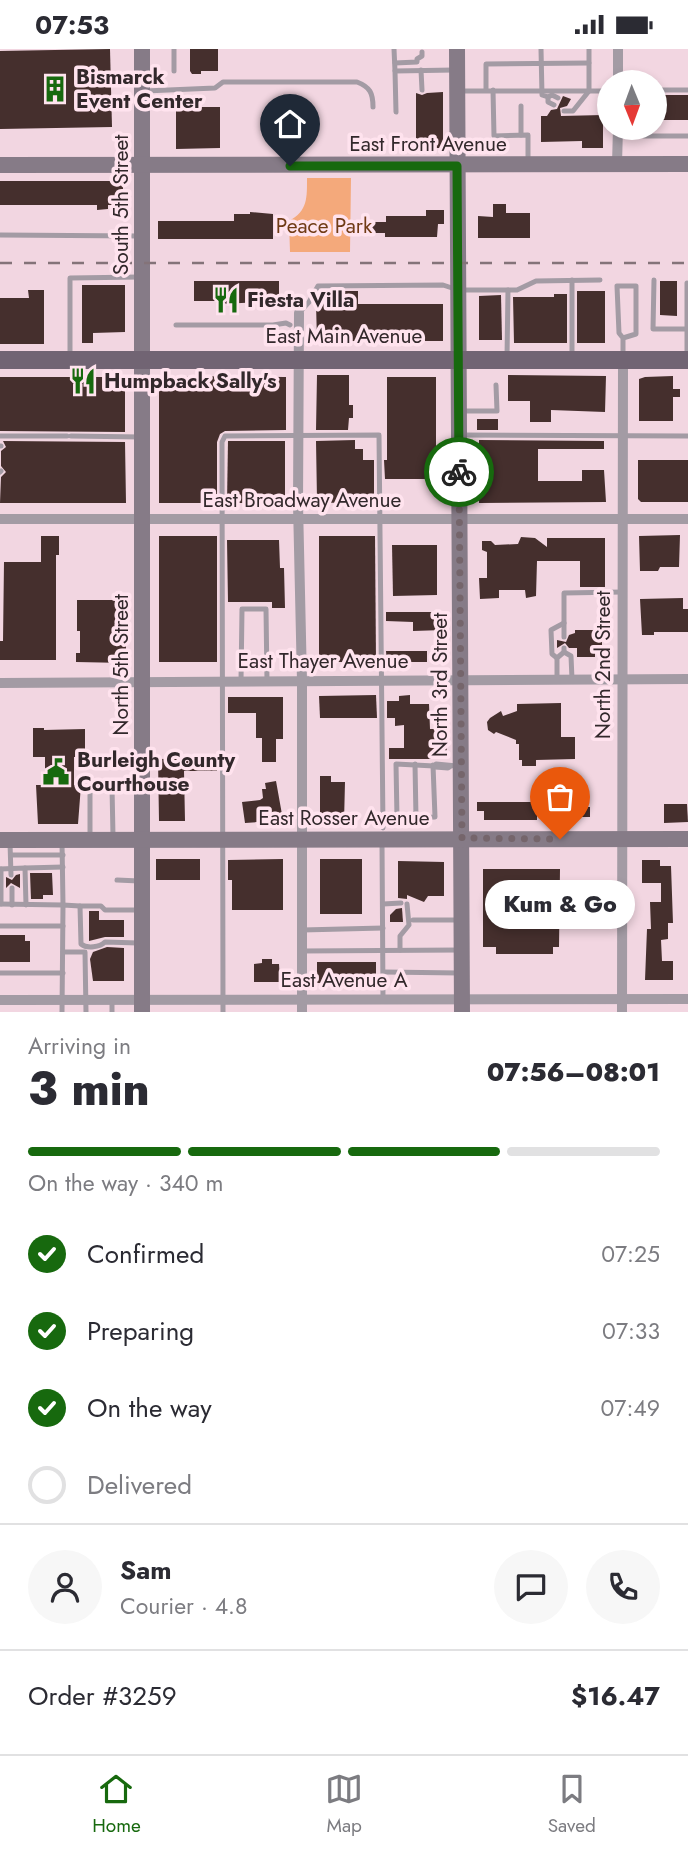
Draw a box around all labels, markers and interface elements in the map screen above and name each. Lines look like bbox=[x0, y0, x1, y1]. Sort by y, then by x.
text: 07:53 bbox=[35, 6, 109, 44]
place label: Bismarck Event Center bbox=[76, 62, 203, 116]
north arrow bbox=[597, 70, 667, 140]
map controls bbox=[597, 70, 667, 140]
building icon: Bismarck Event Center bbox=[40, 74, 70, 104]
pin bbox=[260, 94, 320, 166]
icon: home bbox=[271, 105, 309, 143]
street label: East Front Avenue bbox=[349, 129, 507, 159]
street label: South 5th Street bbox=[106, 135, 136, 275]
park label: Peace Park bbox=[276, 211, 373, 241]
restaurant icon: Fiesta Villa bbox=[211, 285, 241, 315]
place label: Fiesta Villa bbox=[247, 285, 354, 315]
street label: East Main Avenue bbox=[266, 321, 423, 351]
restaurant icon: Humpback Sally's bbox=[68, 366, 98, 396]
place label: Humpback Sally's bbox=[104, 366, 277, 396]
courier bbox=[424, 437, 494, 507]
icon: bike bbox=[440, 453, 478, 491]
street label: East Broadway Avenue bbox=[203, 485, 402, 515]
street label: North 2nd Street bbox=[588, 591, 618, 739]
street label: North 5th Street bbox=[106, 594, 136, 736]
street label: North 3rd Street bbox=[425, 613, 455, 757]
street label: East Thayer Avenue bbox=[238, 646, 409, 676]
place label: Burleigh County Courthouse bbox=[77, 745, 236, 799]
public building icon: Burleigh County Courthouse bbox=[41, 757, 71, 787]
pin bbox=[530, 767, 590, 839]
icon: bag bbox=[541, 778, 579, 816]
street label: East Rosser Avenue bbox=[258, 803, 430, 833]
callout: Kum & Go bbox=[485, 881, 635, 930]
text: Kum & Go bbox=[503, 887, 617, 921]
street label: East Avenue A bbox=[280, 965, 408, 995]
text: Arriving in bbox=[28, 1029, 131, 1063]
text: 07:56–08:01 bbox=[487, 1053, 660, 1091]
text: 3 min bbox=[28, 1056, 150, 1122]
text: On the way · 340 m bbox=[28, 1166, 224, 1200]
icon: check bbox=[28, 1235, 66, 1273]
text: Confirmed bbox=[87, 1235, 204, 1273]
text: 07:25 bbox=[601, 1237, 660, 1271]
icon: check bbox=[28, 1312, 66, 1350]
text: Preparing bbox=[87, 1312, 194, 1350]
text: 07:33 bbox=[602, 1314, 660, 1348]
icon: check bbox=[28, 1389, 66, 1427]
text: On the way bbox=[87, 1389, 212, 1427]
text: 07:49 bbox=[601, 1391, 660, 1425]
text: Delivered bbox=[87, 1466, 192, 1504]
button: person bbox=[28, 1550, 102, 1624]
button: chat bbox=[494, 1550, 568, 1624]
button: phone bbox=[586, 1550, 660, 1624]
text: Sam bbox=[120, 1551, 172, 1589]
text: Courier · 4.8 bbox=[120, 1589, 248, 1623]
text: Order #3259 bbox=[28, 1677, 177, 1715]
text: $16.47 bbox=[571, 1677, 660, 1715]
tab: Home bbox=[92, 1770, 141, 1839]
tab: Map bbox=[325, 1770, 363, 1839]
tab: Saved bbox=[548, 1770, 596, 1839]

